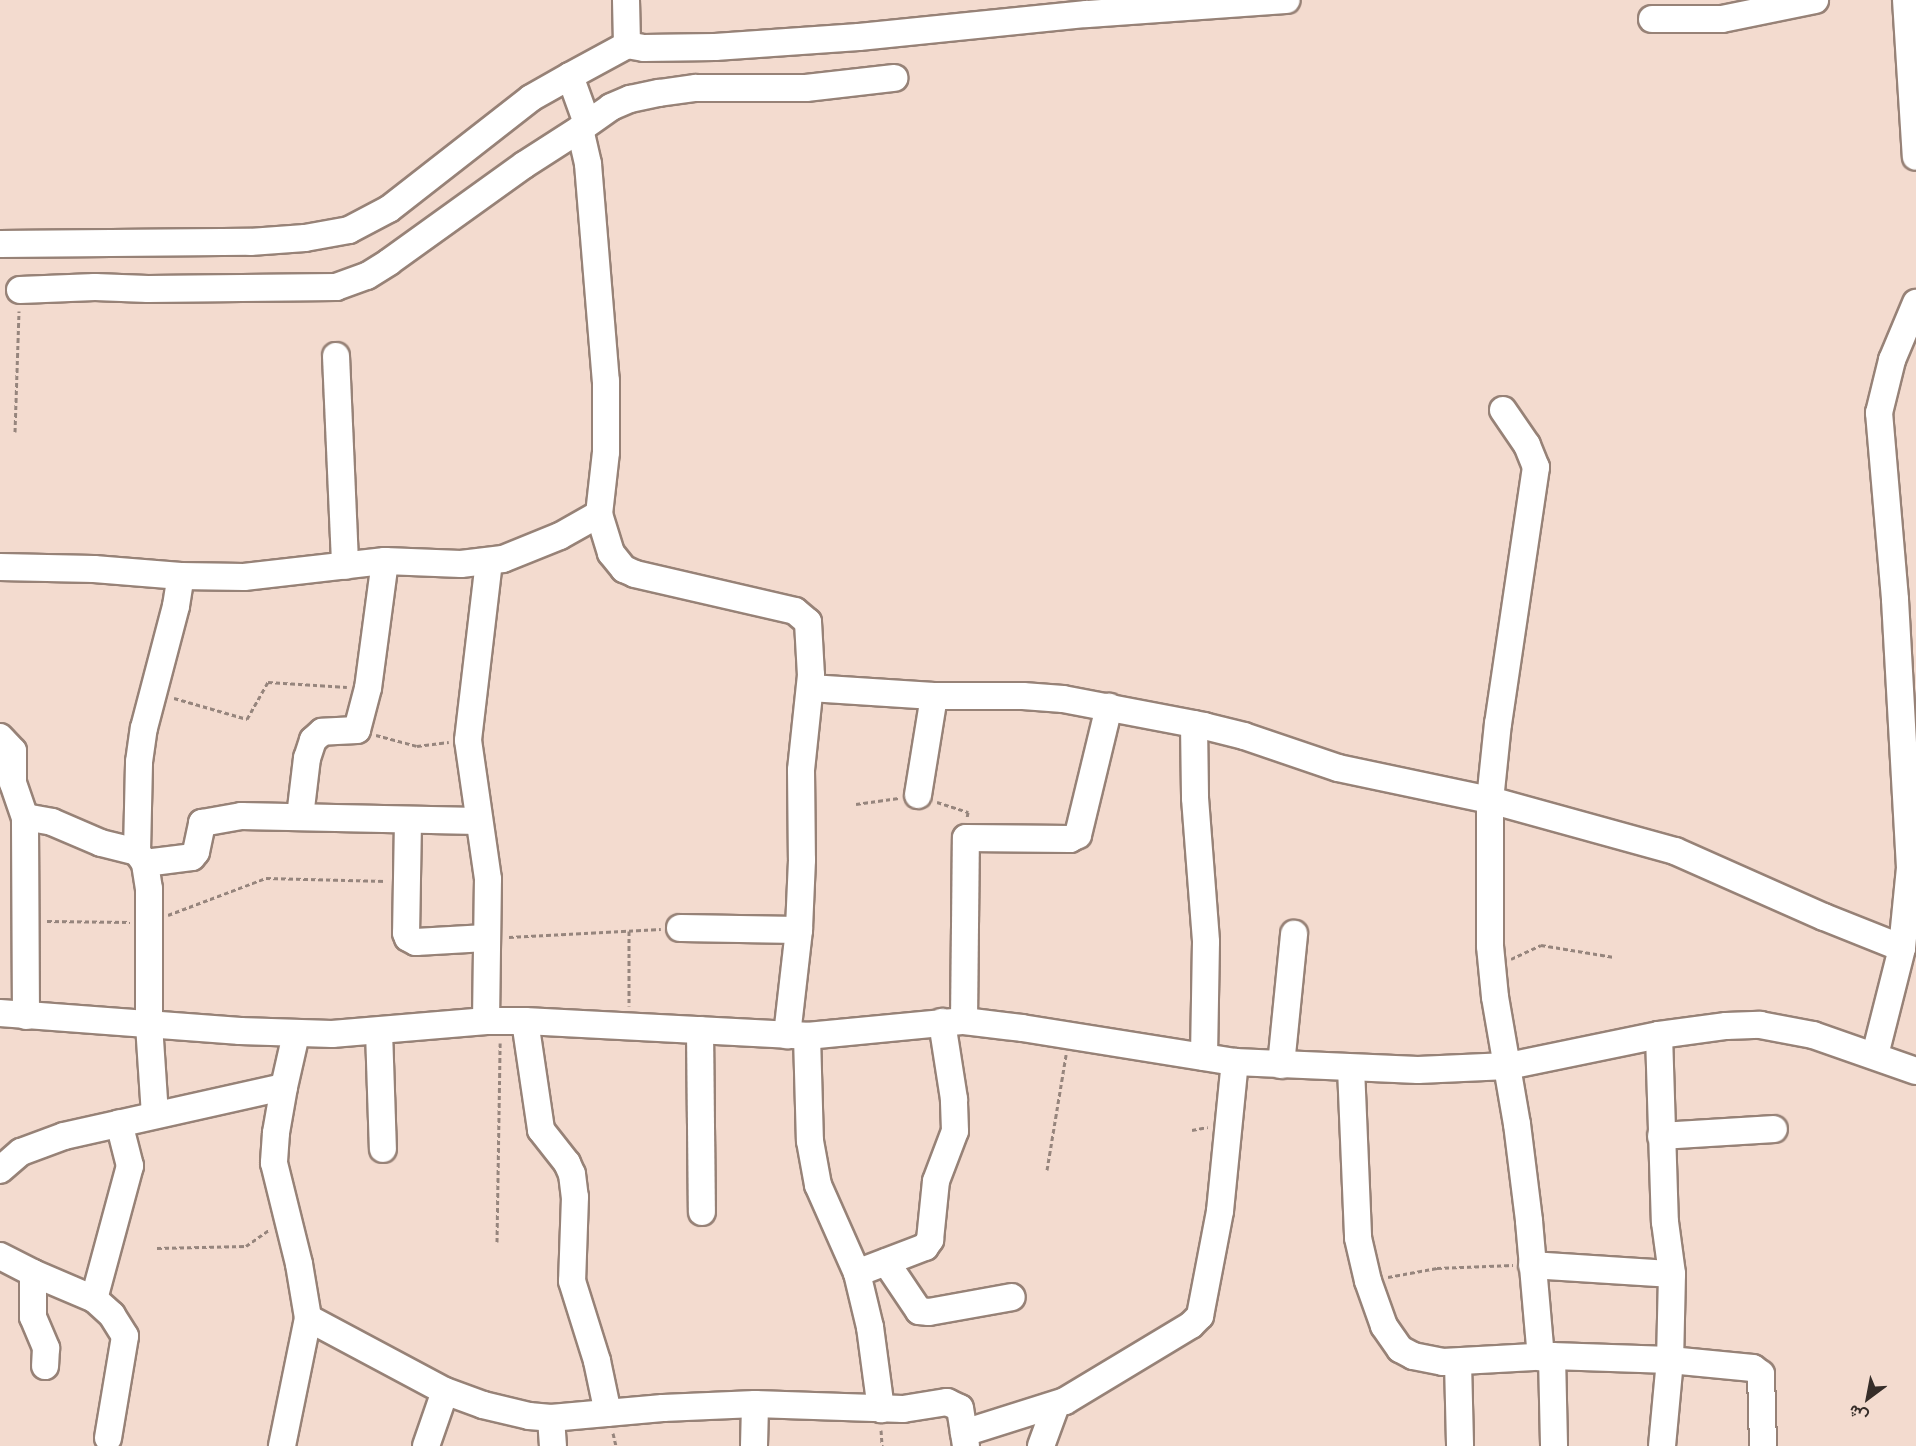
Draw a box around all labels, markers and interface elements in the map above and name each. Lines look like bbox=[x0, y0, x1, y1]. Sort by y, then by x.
north arrow bbox=[1838, 1368, 1898, 1428]
text: ش bbox=[1845, 1401, 1871, 1427]

